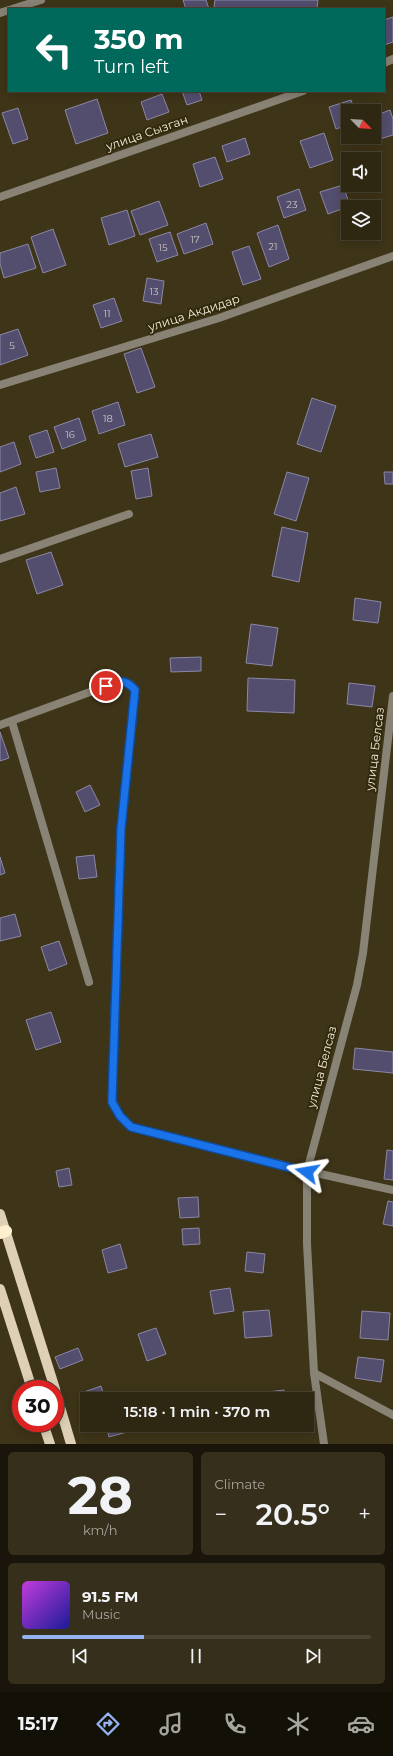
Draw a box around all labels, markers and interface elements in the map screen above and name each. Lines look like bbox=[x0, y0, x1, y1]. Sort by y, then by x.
text: 350 m bbox=[94, 22, 183, 56]
icon: left bbox=[28, 24, 80, 76]
text: Turn left bbox=[94, 56, 169, 78]
north arrow bbox=[341, 104, 381, 144]
map controls bbox=[341, 104, 381, 240]
street label: улица Сызган bbox=[103, 111, 190, 154]
button: sound bbox=[341, 152, 381, 192]
house number: 23 bbox=[286, 198, 298, 211]
button: layers bbox=[341, 200, 381, 240]
house number: 17 bbox=[190, 233, 200, 246]
house number: 21 bbox=[268, 240, 278, 253]
house number: 15 bbox=[158, 241, 168, 254]
house number: 13 bbox=[149, 285, 159, 298]
street label: улица Акдидар bbox=[145, 291, 242, 335]
house number: 11 bbox=[103, 307, 111, 320]
house number: 5 bbox=[9, 339, 15, 352]
house number: 18 bbox=[103, 412, 113, 425]
house number: 16 bbox=[65, 428, 75, 441]
pin bbox=[89, 669, 123, 703]
icon: arrive bbox=[95, 675, 117, 697]
street label: улица Белсаз bbox=[362, 706, 387, 793]
street label: улица Белсаз bbox=[303, 1024, 340, 1111]
position arrow bbox=[286, 1151, 328, 1193]
speed limit sign: 30 bbox=[12, 1380, 64, 1432]
text: 15:18 · 1 min · 370 m bbox=[124, 1402, 270, 1421]
text: 28 bbox=[68, 1464, 133, 1527]
text: Climate bbox=[215, 1476, 265, 1492]
text: 20.5° bbox=[256, 1496, 330, 1533]
text: − bbox=[215, 1501, 227, 1528]
text: + bbox=[358, 1501, 371, 1528]
text: km/h bbox=[83, 1522, 118, 1538]
text: 91.5 FM bbox=[82, 1587, 138, 1606]
text: Music bbox=[82, 1606, 120, 1622]
icon: previous bbox=[69, 1645, 91, 1667]
icon: pause bbox=[185, 1645, 207, 1667]
icon: next bbox=[302, 1645, 324, 1667]
icon: directions bbox=[94, 1710, 122, 1738]
icon: music bbox=[157, 1710, 185, 1738]
icon: phone bbox=[221, 1710, 249, 1738]
icon: climate bbox=[284, 1710, 312, 1738]
icon: car bbox=[347, 1710, 375, 1738]
text: 15:17 bbox=[18, 1713, 58, 1735]

